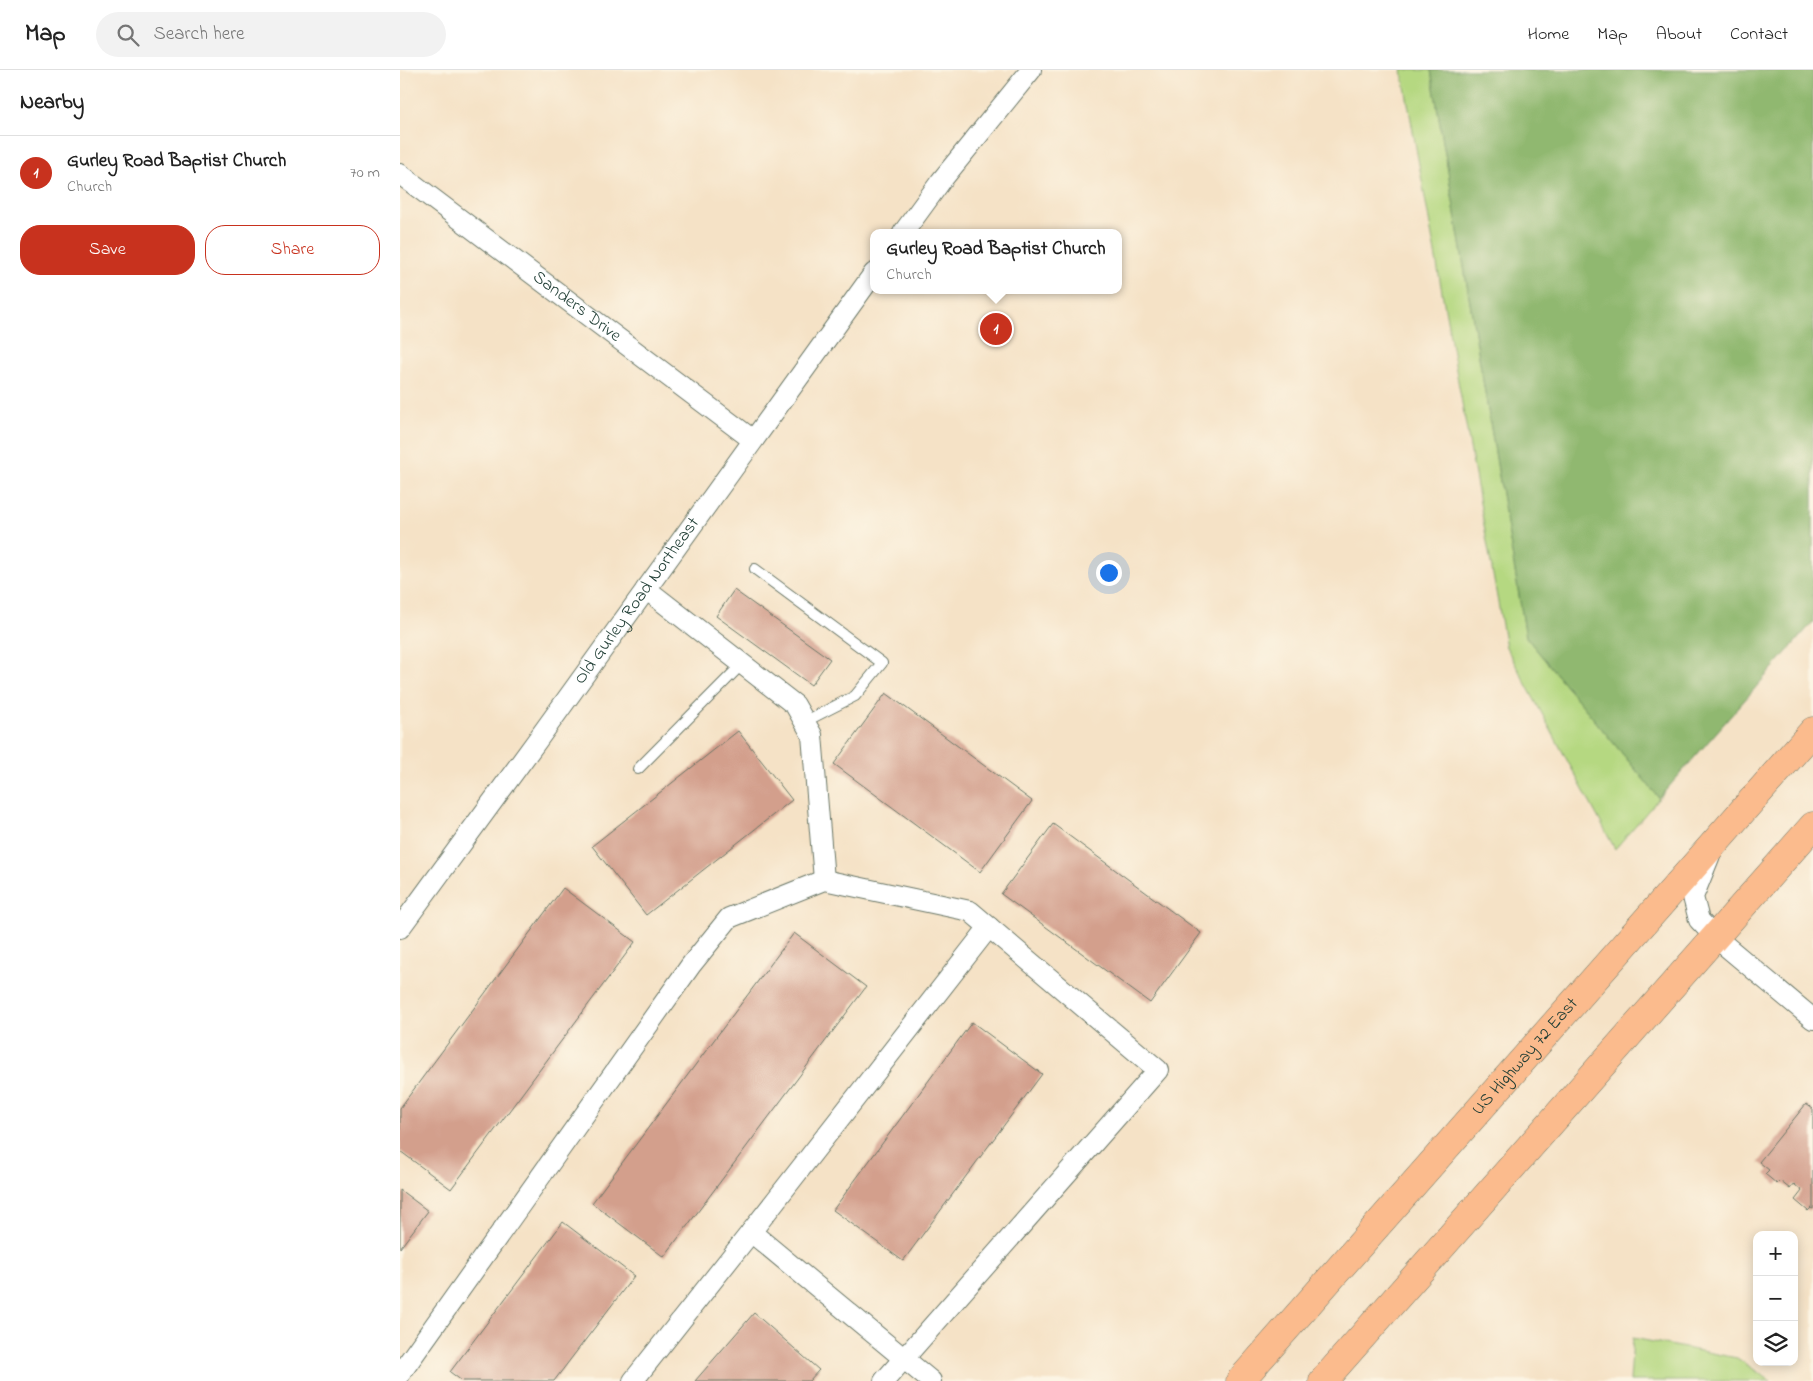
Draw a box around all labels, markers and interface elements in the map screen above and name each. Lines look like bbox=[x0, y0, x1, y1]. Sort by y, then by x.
search box bbox=[96, 12, 446, 57]
text: Map bbox=[25, 17, 66, 52]
icon: search bbox=[114, 21, 142, 49]
text: Search here bbox=[154, 21, 245, 48]
text: Home bbox=[1528, 22, 1569, 48]
text: Map bbox=[1597, 22, 1628, 48]
text: About bbox=[1656, 22, 1702, 48]
text: Contact bbox=[1730, 22, 1788, 48]
text: Nearby bbox=[20, 88, 84, 118]
text: Gurley Road Baptist Church bbox=[67, 148, 286, 175]
text: 1 bbox=[33, 161, 39, 185]
text: 70 m bbox=[350, 161, 380, 185]
text: Church bbox=[67, 175, 112, 199]
button: Save bbox=[20, 225, 195, 275]
button: Share bbox=[205, 225, 380, 275]
popup bbox=[870, 229, 1122, 294]
text: Gurley Road Baptist Church bbox=[886, 236, 1106, 263]
text: Church bbox=[886, 263, 931, 287]
street label: Sanders Drive bbox=[527, 265, 627, 350]
pin: 1 bbox=[980, 310, 1012, 348]
street label: Old Gurley Road Northeast bbox=[568, 512, 707, 690]
your location bbox=[1096, 560, 1122, 586]
street label: US Highway 72 East bbox=[1466, 992, 1585, 1122]
map controls bbox=[1753, 1231, 1798, 1366]
button: + bbox=[1753, 1231, 1798, 1276]
button: − bbox=[1753, 1276, 1798, 1321]
button: layers bbox=[1753, 1321, 1798, 1366]

